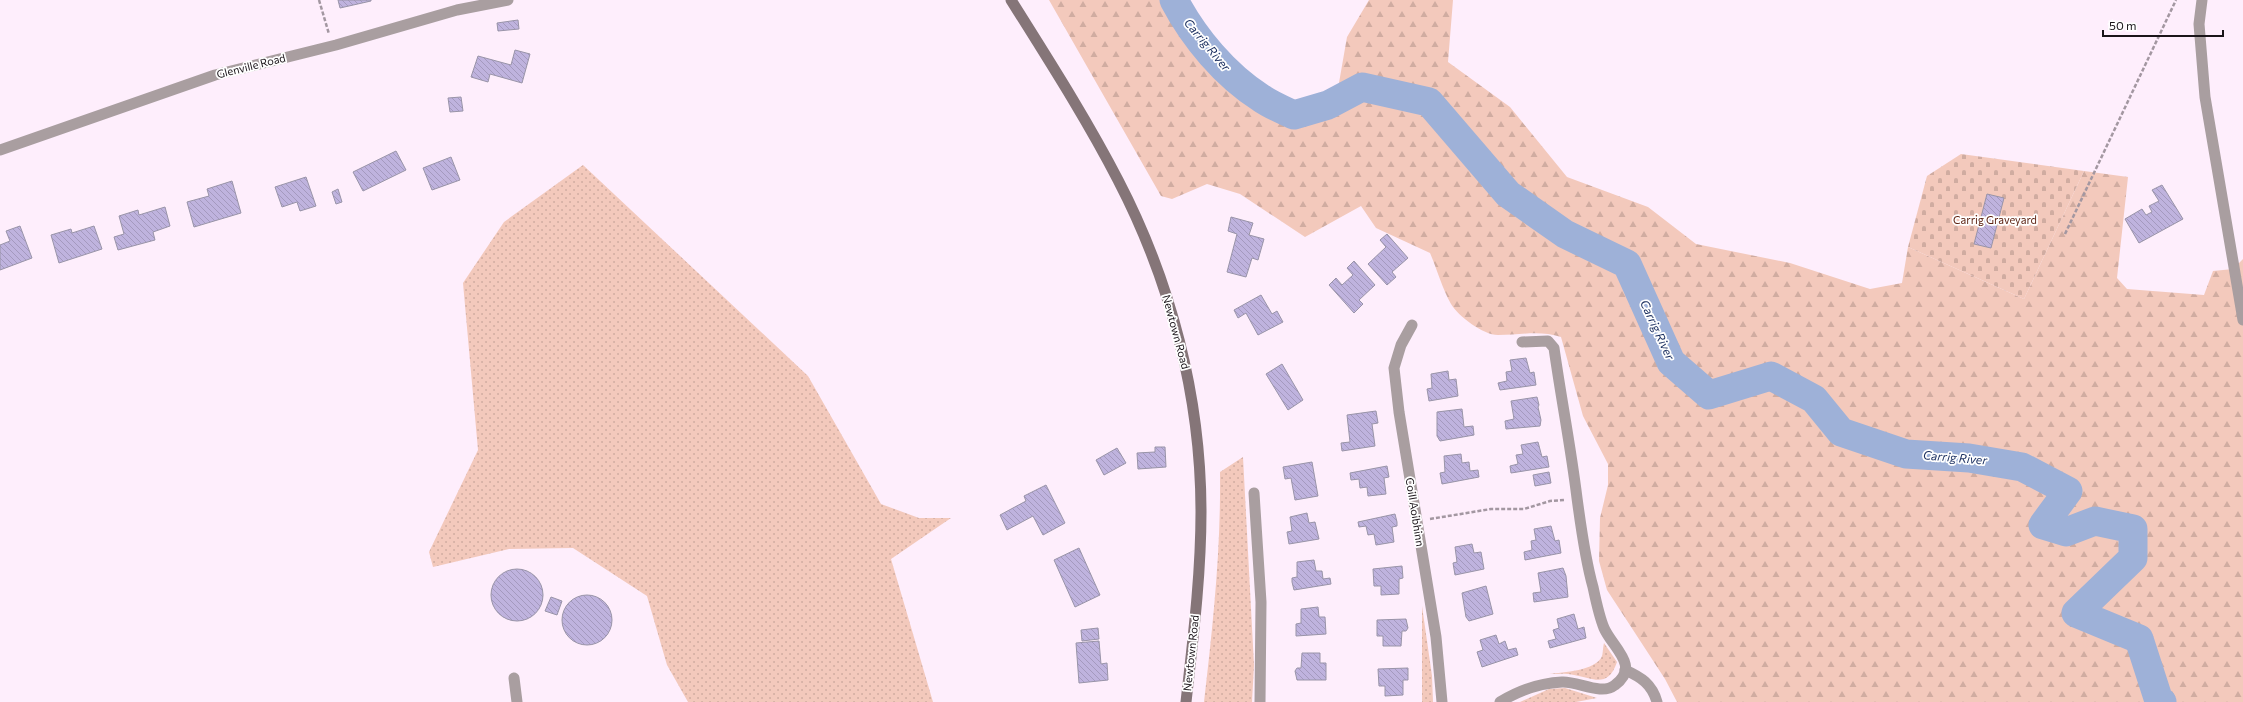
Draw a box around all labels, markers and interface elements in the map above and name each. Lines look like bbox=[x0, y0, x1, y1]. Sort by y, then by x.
scale bar bbox=[2103, 12, 2223, 38]
water label: Carrig River bbox=[1182, 15, 1235, 74]
text: 50 m bbox=[2109, 18, 2137, 32]
street label: Glenville Road bbox=[215, 51, 287, 80]
park label: Carrig Graveyard bbox=[1953, 213, 2037, 226]
street label: Newtown Road bbox=[1160, 293, 1193, 370]
water label: Carrig River bbox=[1638, 297, 1678, 363]
water label: Carrig River bbox=[1922, 447, 1989, 467]
street label: Coill Aoibhinn bbox=[1404, 477, 1427, 547]
street label: Newtown Road bbox=[1180, 614, 1201, 692]

